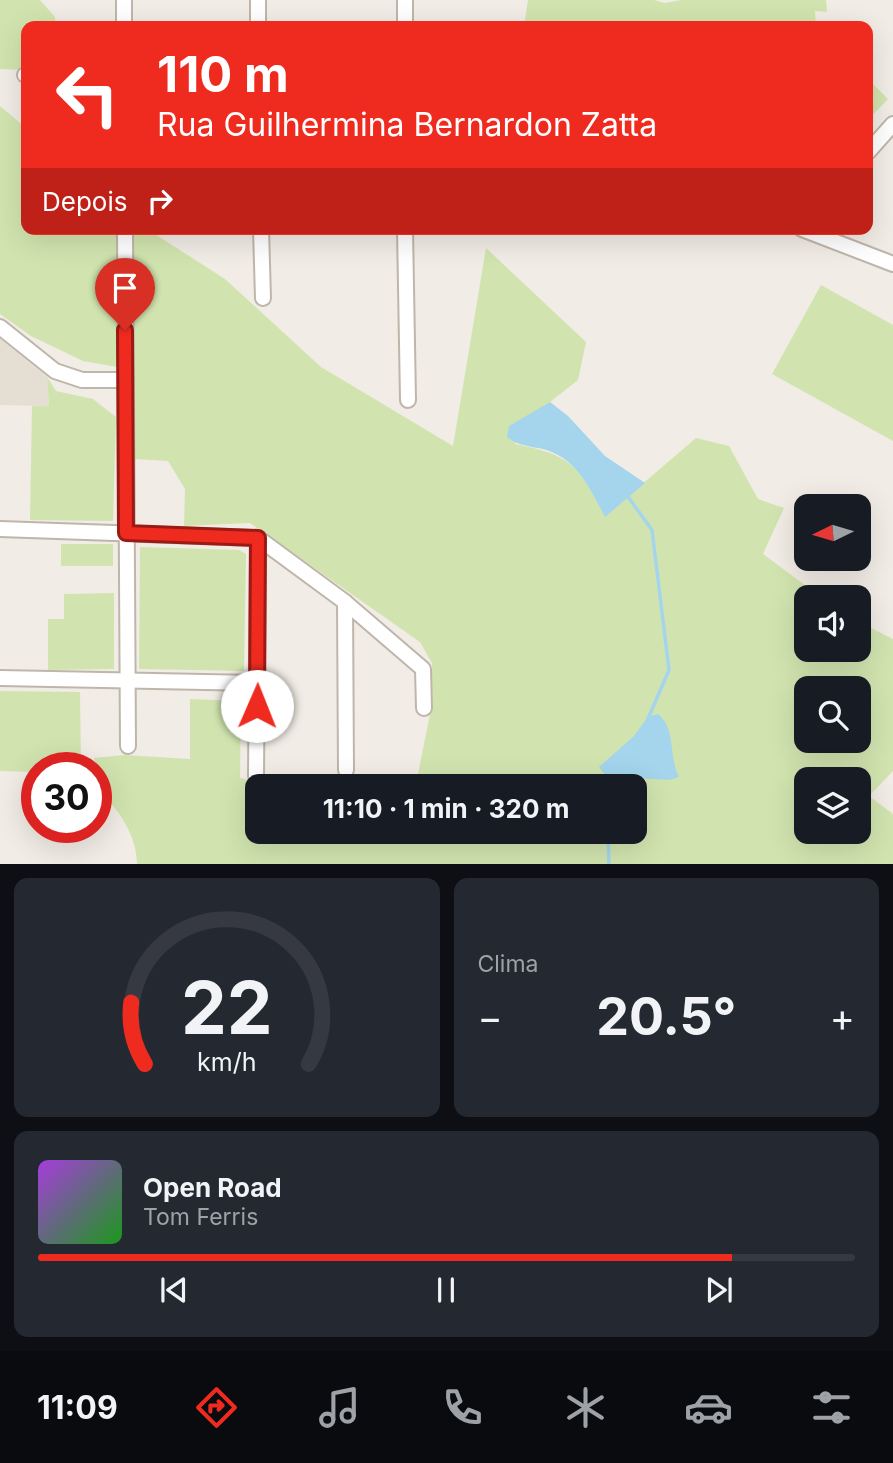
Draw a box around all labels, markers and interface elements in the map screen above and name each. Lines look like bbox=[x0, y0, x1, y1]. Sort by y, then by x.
text: 110 m bbox=[157, 45, 289, 104]
icon: left bbox=[42, 49, 133, 140]
text: Rua Guilhermina Bernardon Zatta bbox=[157, 105, 657, 144]
icon: right bbox=[141, 182, 179, 220]
text: Depois bbox=[42, 186, 127, 217]
pin bbox=[95, 258, 155, 330]
icon: arrive bbox=[106, 269, 144, 307]
north arrow bbox=[794, 494, 872, 570]
map controls bbox=[794, 494, 871, 844]
button: sound bbox=[794, 585, 871, 662]
position arrow bbox=[220, 669, 294, 743]
button: search bbox=[794, 676, 871, 753]
speed limit sign: 30 bbox=[21, 752, 112, 843]
button: layers bbox=[794, 767, 871, 844]
text: 11:10 · 1 min · 320 m bbox=[323, 793, 569, 824]
text: Clima bbox=[478, 950, 539, 978]
text: 22 bbox=[181, 963, 273, 1052]
text: 20.5° bbox=[596, 985, 736, 1048]
text: − bbox=[478, 994, 503, 1040]
text: + bbox=[830, 994, 855, 1040]
text: km/h bbox=[197, 1046, 256, 1076]
text: Open Road bbox=[143, 1172, 282, 1203]
text: Tom Ferris bbox=[143, 1203, 258, 1231]
icon: previous bbox=[155, 1271, 193, 1309]
icon: pause bbox=[427, 1271, 465, 1309]
icon: next bbox=[700, 1271, 738, 1309]
icon: directions bbox=[192, 1383, 241, 1432]
icon: music bbox=[315, 1383, 364, 1432]
icon: phone bbox=[438, 1383, 487, 1432]
icon: climate bbox=[561, 1383, 610, 1432]
icon: car bbox=[684, 1383, 733, 1432]
icon: filters bbox=[807, 1383, 856, 1432]
text: 11:09 bbox=[37, 1388, 118, 1427]

